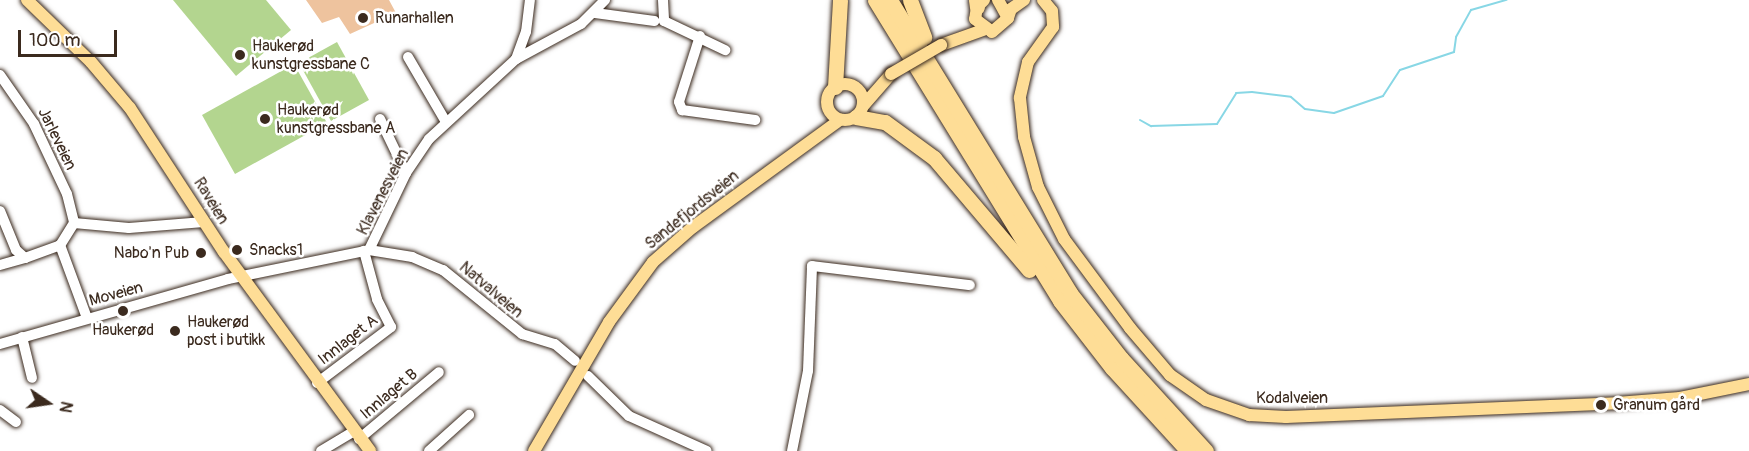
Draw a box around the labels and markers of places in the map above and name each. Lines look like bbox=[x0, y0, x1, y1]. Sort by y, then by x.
place label: Runarhallen bbox=[375, 8, 454, 28]
marker: Runarhallen bbox=[356, 11, 370, 25]
place label: Haukerød kunstgressbane C bbox=[252, 36, 370, 74]
marker: Haukerød kunstgressbane C bbox=[233, 48, 247, 62]
place label: Haukerød kunstgressbane A bbox=[277, 100, 395, 138]
marker: Haukerød kunstgressbane A bbox=[258, 112, 272, 126]
place label: Snacks1 bbox=[249, 240, 303, 260]
place label: Nabo'n Pub bbox=[114, 243, 189, 263]
marker: Snacks1 bbox=[230, 243, 244, 257]
marker: Nabo'n Pub bbox=[194, 246, 208, 260]
marker: Haukerød bbox=[116, 304, 130, 318]
place label: Haukerød post i butikk bbox=[187, 312, 265, 350]
place label: Haukerød bbox=[92, 320, 154, 340]
marker: Haukerød post i butikk bbox=[168, 324, 182, 338]
place label: Granum gård bbox=[1613, 395, 1700, 415]
marker: Granum gård bbox=[1594, 398, 1608, 412]

